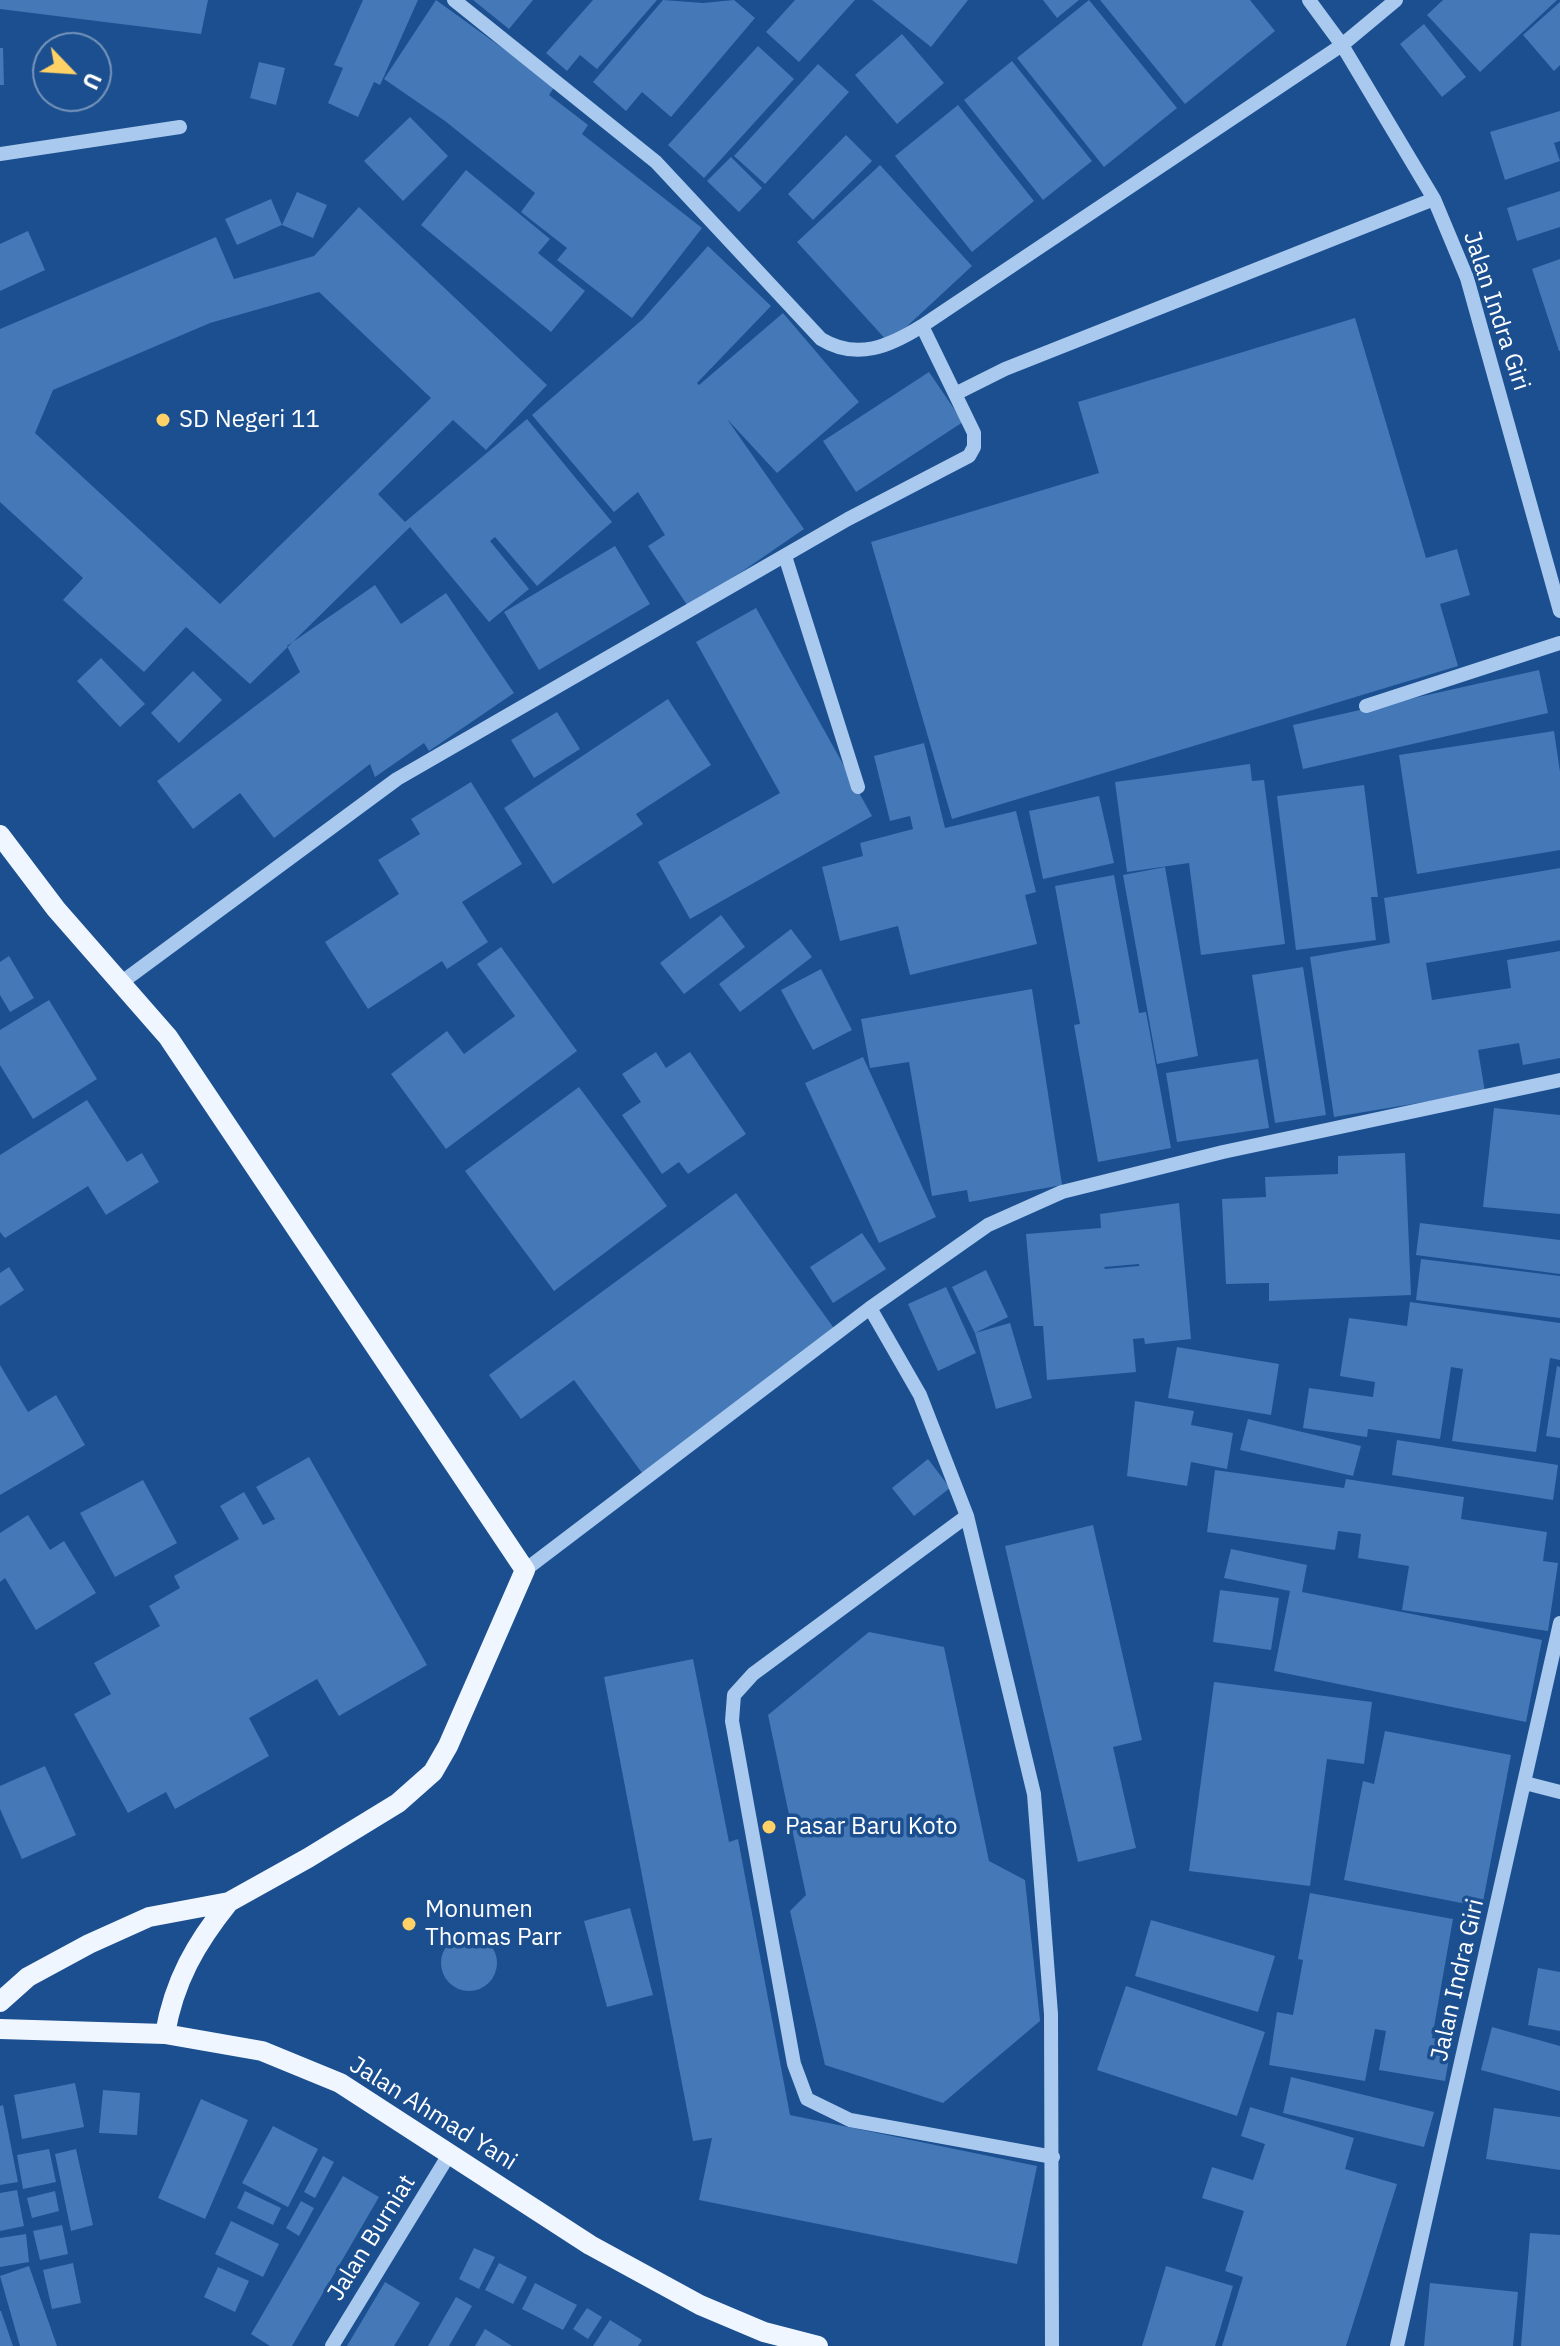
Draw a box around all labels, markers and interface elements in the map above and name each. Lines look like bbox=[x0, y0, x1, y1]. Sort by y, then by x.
north arrow bbox=[32, 32, 112, 112]
text: U bbox=[76, 68, 109, 95]
street label: Jalan Indra Giri bbox=[1457, 228, 1535, 394]
place label: SD Negeri 11 bbox=[179, 406, 320, 434]
marker: SD Negeri 11 bbox=[154, 411, 172, 429]
place label: Pasar Baru Koto bbox=[785, 1813, 958, 1841]
marker: Pasar Baru Koto bbox=[760, 1818, 778, 1836]
place label: Monumen Thomas Parr bbox=[425, 1896, 562, 1952]
street label: Jalan Indra Giri bbox=[1425, 1896, 1491, 2064]
marker: Monumen Thomas Parr bbox=[400, 1915, 418, 1933]
street label: Jalan Ahmad Yani bbox=[344, 2051, 522, 2177]
street label: Jalan Burniat bbox=[322, 2170, 422, 2306]

